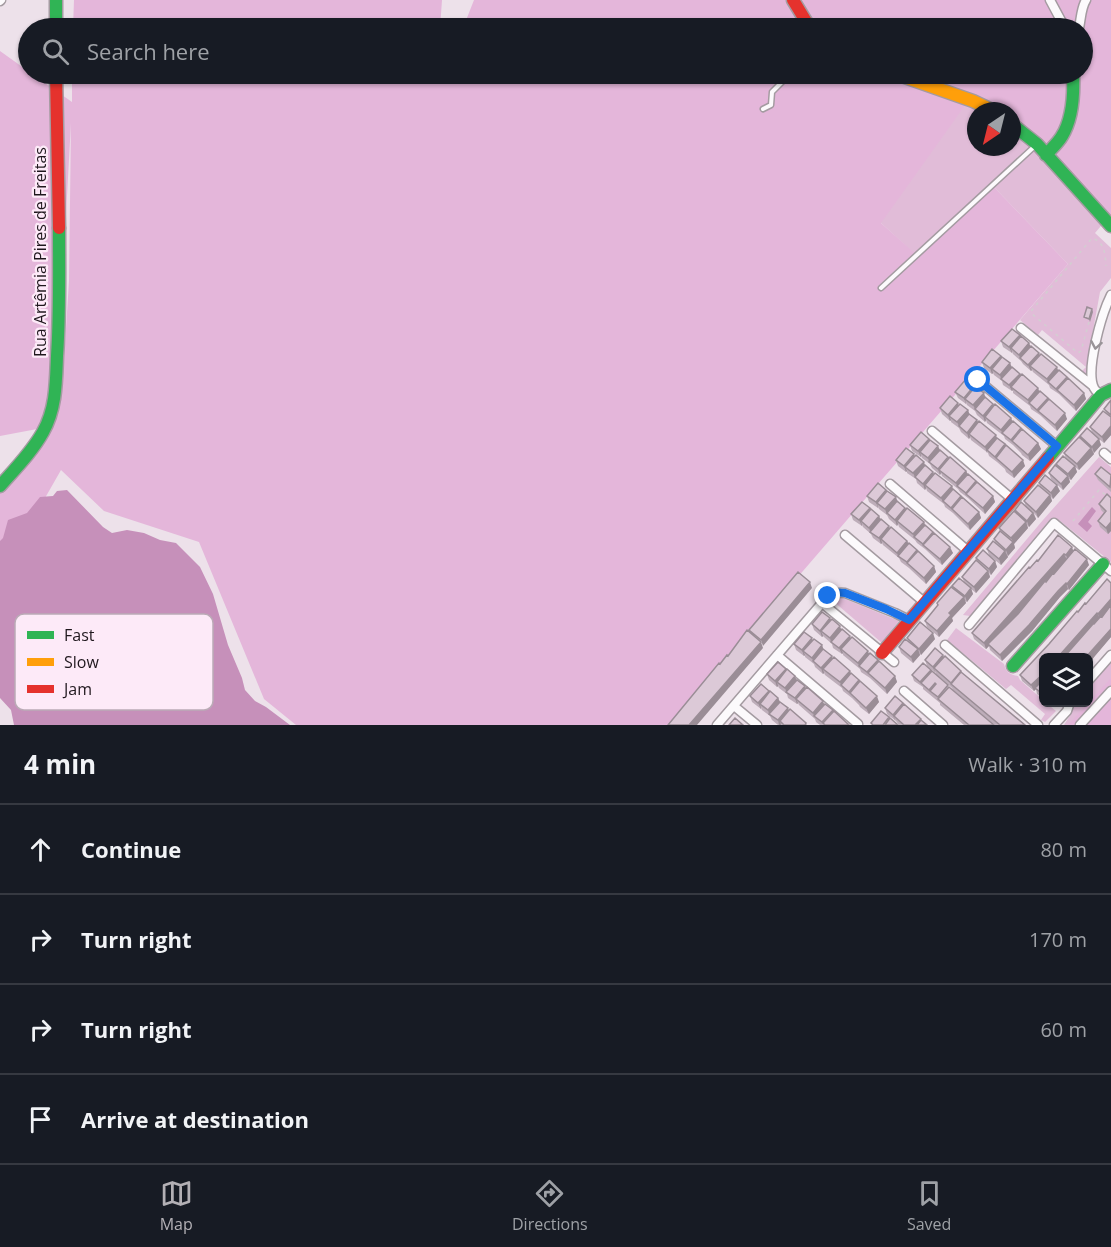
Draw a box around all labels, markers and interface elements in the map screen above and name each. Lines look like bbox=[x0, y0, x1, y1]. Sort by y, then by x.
search box bbox=[18, 18, 1093, 84]
icon: search bbox=[39, 35, 72, 68]
text: Search here bbox=[87, 36, 210, 66]
north arrow bbox=[967, 102, 1021, 156]
street label: Rua Artêmia Pires de Freitas bbox=[29, 147, 51, 357]
one-way arrow bbox=[1090, 341, 1102, 350]
route start bbox=[964, 366, 990, 392]
route end bbox=[814, 582, 840, 608]
legend bbox=[15, 614, 213, 710]
text: Fast bbox=[64, 624, 95, 646]
text: Slow bbox=[64, 651, 99, 673]
map controls bbox=[1039, 653, 1093, 707]
button: layers bbox=[1039, 653, 1093, 707]
text: Jam bbox=[62, 678, 92, 700]
text: 4 min bbox=[24, 746, 96, 782]
text: Walk · 310 m bbox=[968, 751, 1087, 778]
icon: ahead bbox=[24, 833, 57, 866]
text: Continue bbox=[81, 834, 181, 864]
text: 80 m bbox=[1040, 836, 1087, 863]
icon: right bbox=[24, 923, 57, 956]
text: Turn right bbox=[81, 924, 192, 954]
text: 170 m bbox=[1029, 926, 1087, 953]
icon: right bbox=[24, 1013, 57, 1046]
text: Turn right bbox=[81, 1014, 192, 1044]
text: 60 m bbox=[1040, 1016, 1087, 1043]
icon: arrive bbox=[24, 1103, 57, 1136]
text: Arrive at destination bbox=[81, 1104, 309, 1134]
tab: Map bbox=[160, 1177, 193, 1235]
tab: Directions bbox=[512, 1177, 588, 1235]
tab: Saved bbox=[907, 1177, 951, 1235]

